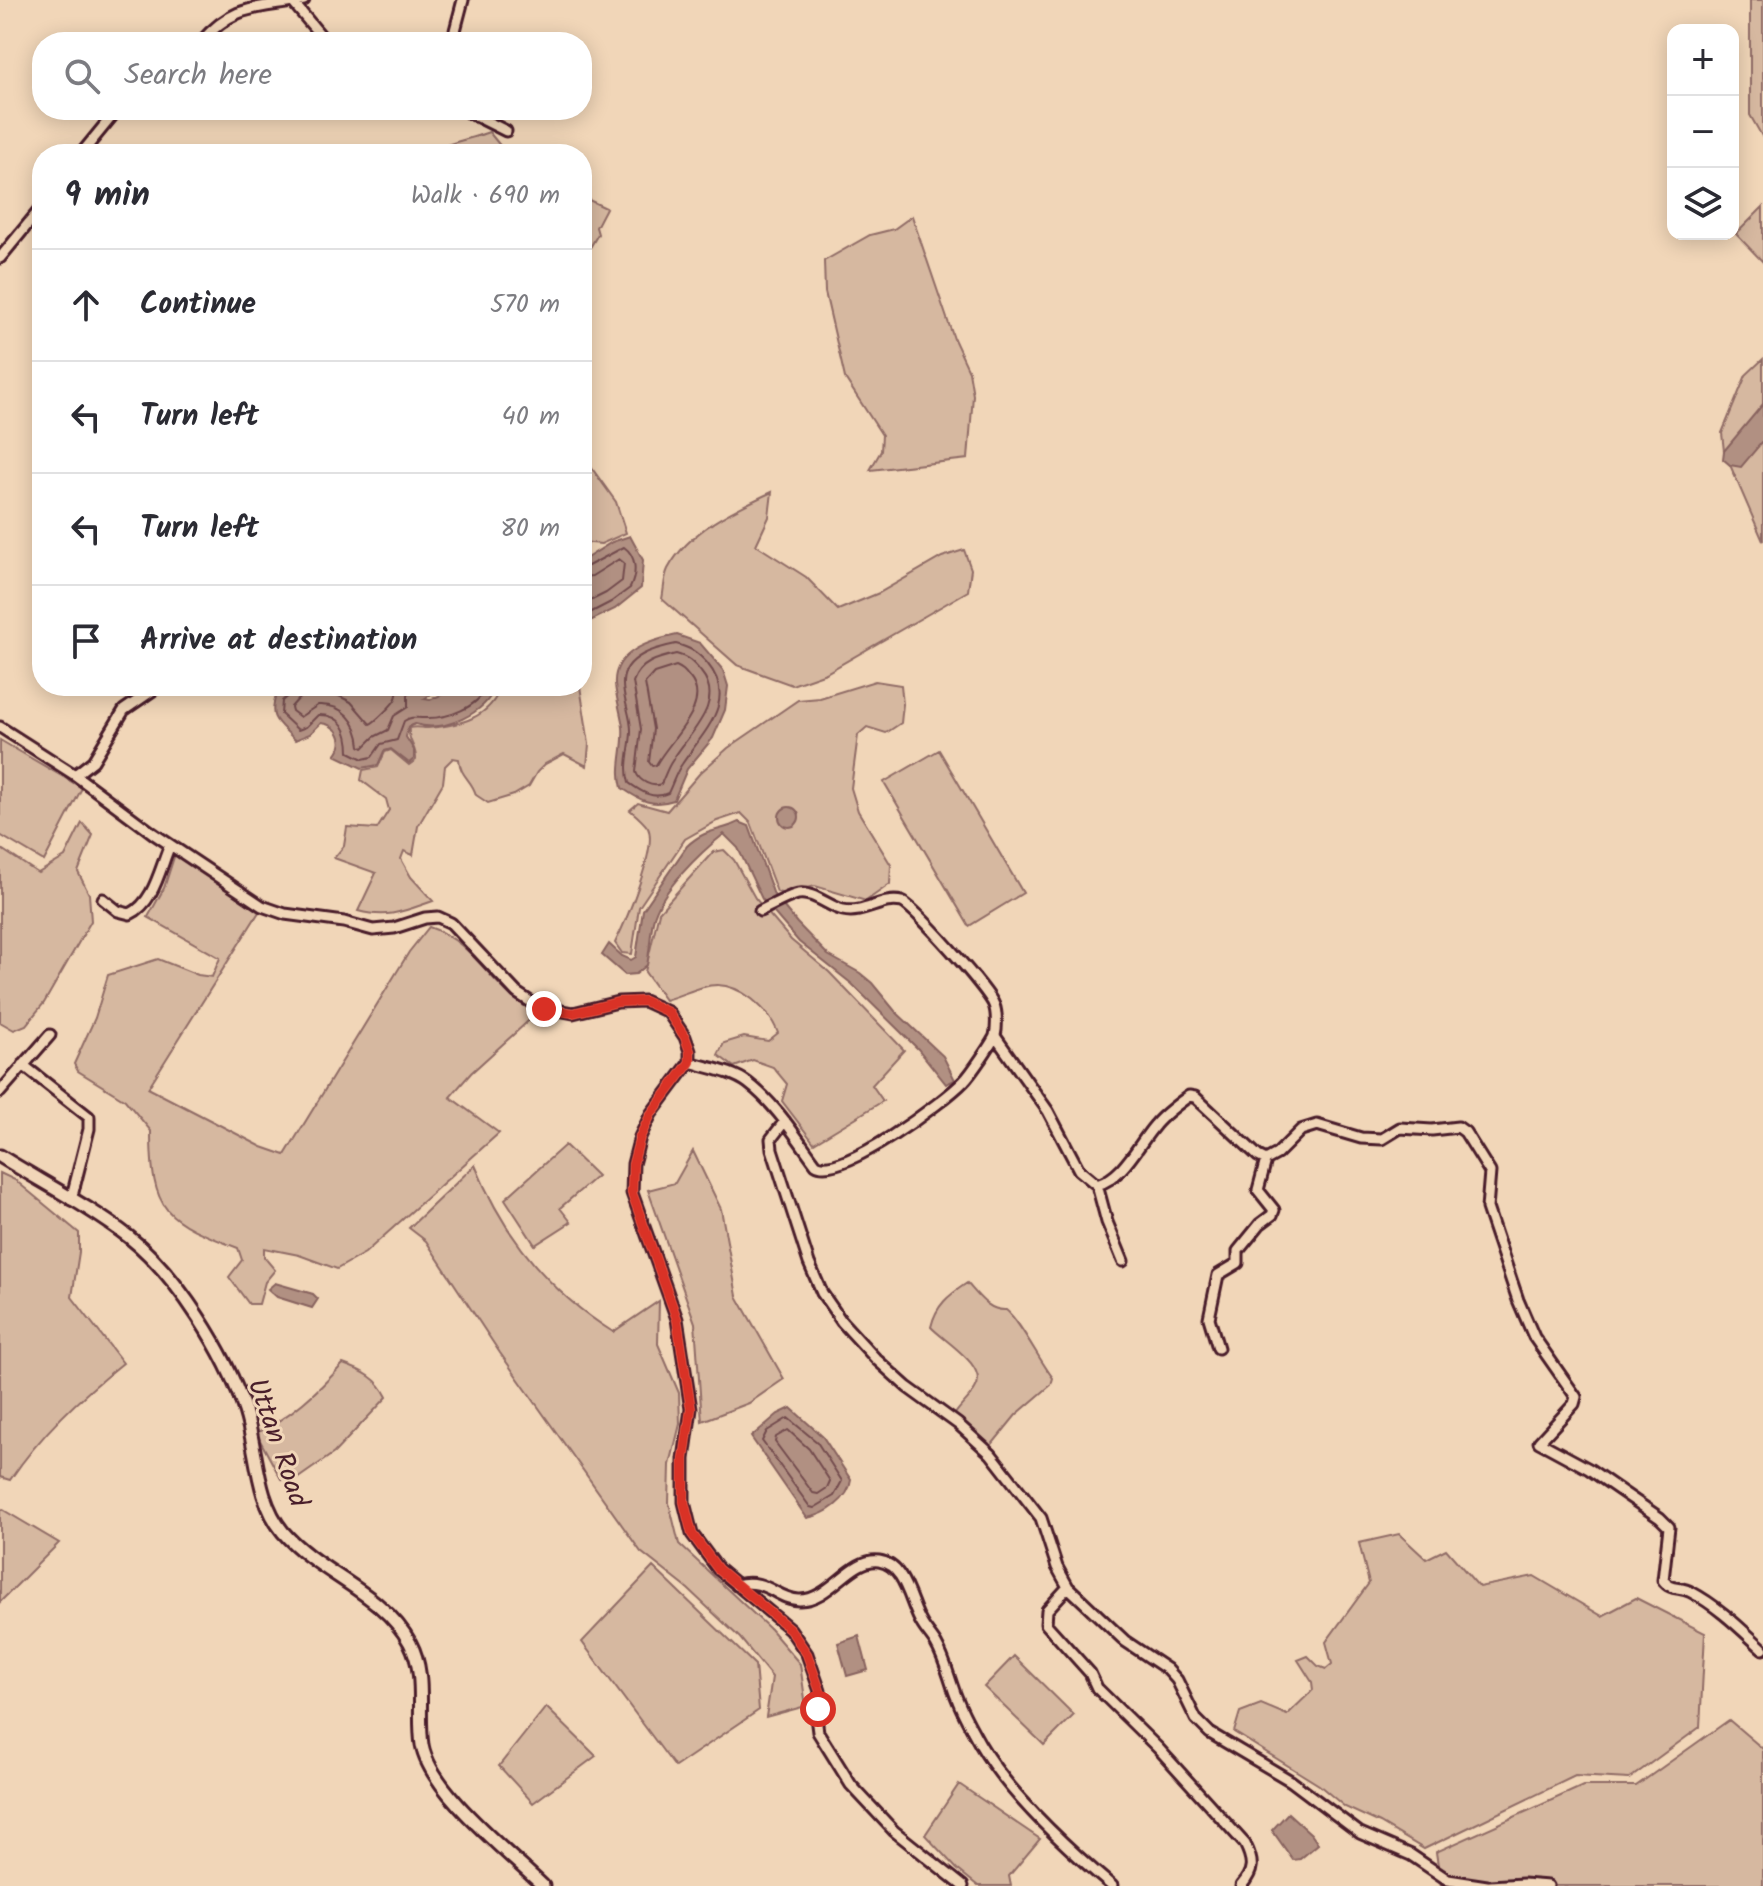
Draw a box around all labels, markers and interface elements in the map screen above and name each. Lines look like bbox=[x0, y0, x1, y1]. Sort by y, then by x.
map controls bbox=[1667, 24, 1739, 240]
button: + bbox=[1667, 24, 1739, 96]
search box bbox=[32, 32, 592, 120]
text: Search here bbox=[124, 52, 272, 100]
icon: search bbox=[60, 54, 104, 98]
button: − bbox=[1667, 96, 1739, 168]
button: layers bbox=[1667, 168, 1739, 240]
text: 9 min bbox=[64, 169, 150, 223]
text: Walk · 690 m bbox=[411, 175, 560, 217]
text: Continue bbox=[140, 281, 256, 329]
icon: ahead bbox=[64, 283, 108, 327]
text: 570 m bbox=[490, 284, 560, 326]
text: Turn left bbox=[140, 393, 259, 441]
icon: left bbox=[64, 395, 108, 439]
text: 40 m bbox=[502, 396, 560, 438]
text: Turn left bbox=[140, 505, 259, 553]
icon: left bbox=[64, 507, 108, 551]
text: 80 m bbox=[500, 508, 560, 550]
text: Arrive at destination bbox=[140, 617, 417, 665]
icon: arrive bbox=[64, 619, 108, 663]
route end bbox=[526, 991, 562, 1027]
street label: Uttan Road bbox=[234, 1372, 320, 1515]
route start bbox=[800, 1691, 836, 1727]

